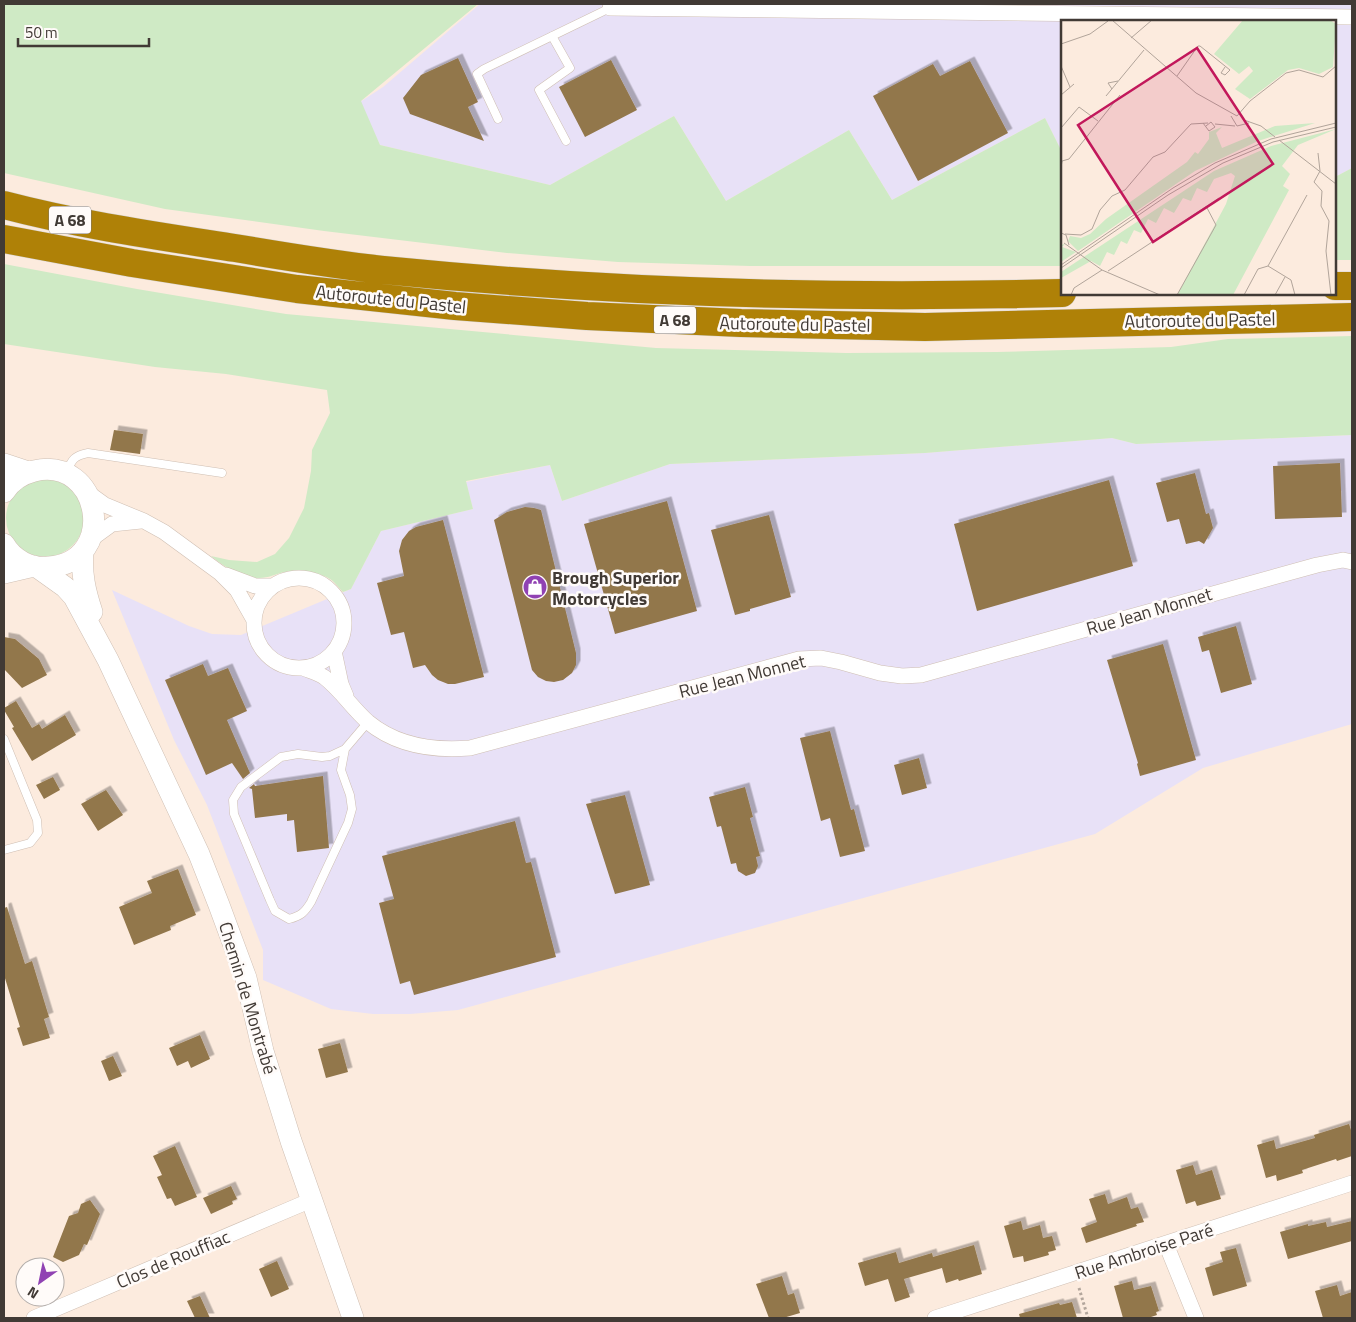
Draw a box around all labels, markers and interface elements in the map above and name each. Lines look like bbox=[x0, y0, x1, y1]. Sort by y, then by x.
scale bar bbox=[18, 15, 149, 47]
inset map bbox=[1061, 20, 1336, 295]
text: 50 m bbox=[25, 21, 58, 44]
road number: A 68 bbox=[49, 206, 91, 234]
street label: Autoroute du Pastel bbox=[314, 278, 468, 320]
street label: Autoroute du Pastel bbox=[1124, 305, 1276, 335]
road number: A 68 bbox=[654, 306, 696, 334]
street label: Autoroute du Pastel bbox=[719, 309, 871, 339]
place label: Brough Superior Motorcycles bbox=[552, 564, 679, 612]
shop icon: Brough Superior Motorcycles bbox=[522, 574, 548, 600]
street label: Rue Jean Monnet bbox=[1083, 580, 1216, 642]
street label: Rue Jean Monnet bbox=[676, 647, 809, 705]
street label: Chemin de Montrabé bbox=[212, 918, 284, 1078]
street label: Rue Ambroise Paré bbox=[1071, 1216, 1217, 1286]
street label: Clos de Rouffiac bbox=[112, 1223, 234, 1295]
north arrow bbox=[15, 1257, 65, 1307]
text: N bbox=[23, 1282, 42, 1305]

